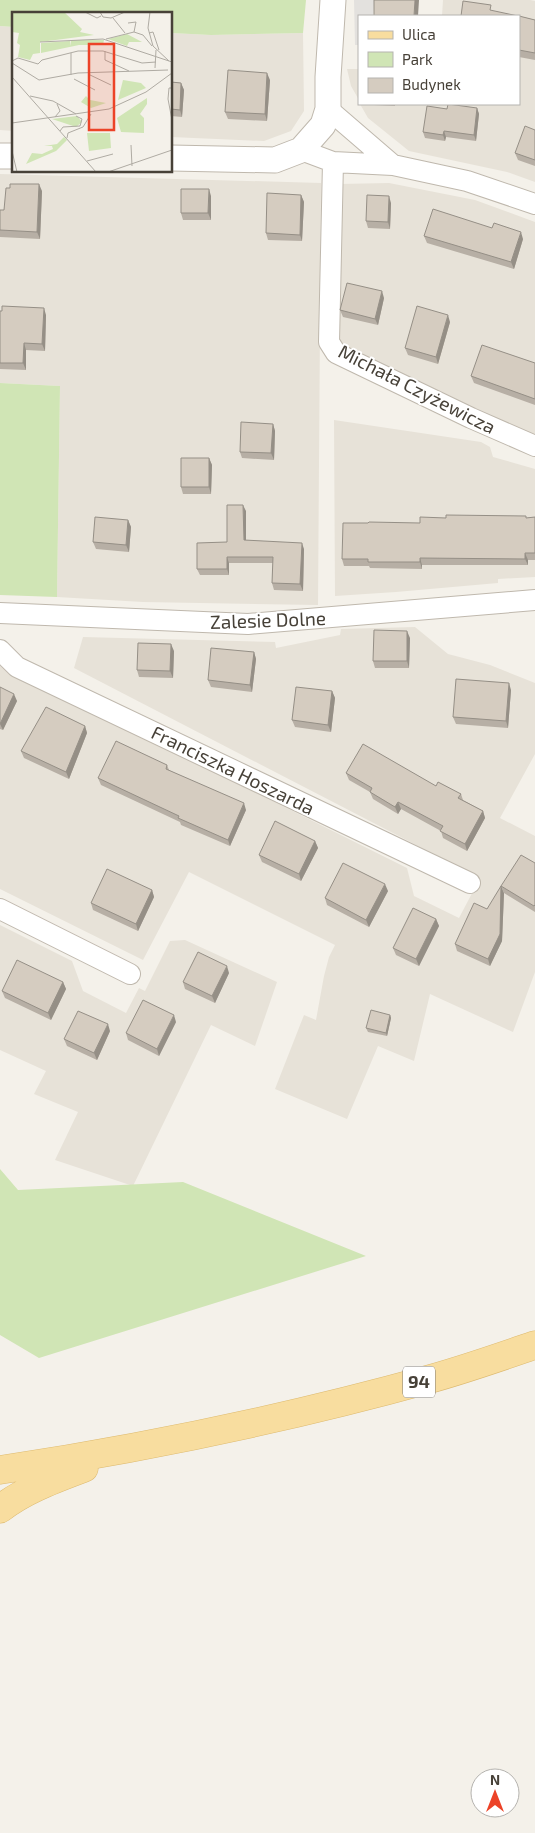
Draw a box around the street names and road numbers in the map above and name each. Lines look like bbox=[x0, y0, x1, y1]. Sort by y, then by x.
street label: Michała Czyżewicza bbox=[335, 339, 500, 438]
street label: Zalesie Dolne bbox=[210, 606, 326, 633]
street label: Franciszka Hoszarda bbox=[148, 720, 319, 819]
road number: 94 bbox=[403, 1366, 435, 1398]

